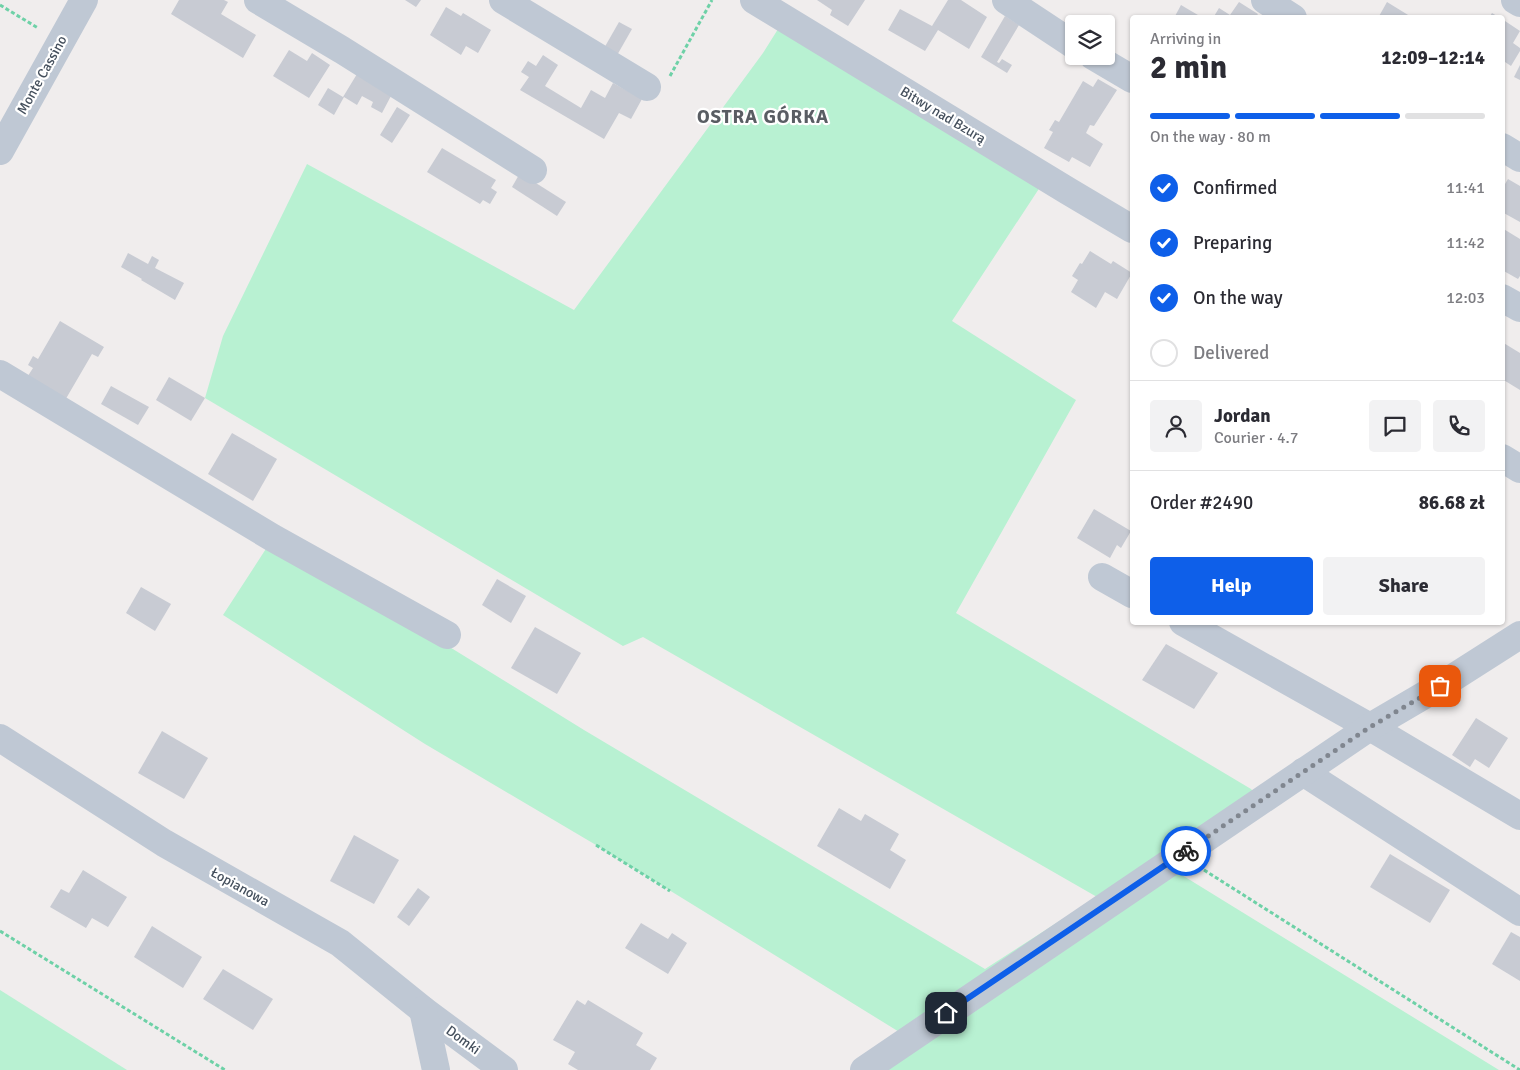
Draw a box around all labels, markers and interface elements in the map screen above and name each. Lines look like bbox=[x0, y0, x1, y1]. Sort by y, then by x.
map controls bbox=[1065, 15, 1115, 65]
button: layers bbox=[1065, 15, 1115, 65]
text: Arriving in bbox=[1150, 29, 1221, 49]
street label: Monte Cassino bbox=[13, 33, 71, 117]
text: 12:09–12:14 bbox=[1381, 46, 1485, 70]
text: 2 min bbox=[1150, 48, 1227, 87]
street label: Bitwy nad Bzurą bbox=[897, 83, 989, 147]
district label: OSTRA GÓRKA bbox=[697, 105, 829, 129]
text: On the way · 80 m bbox=[1150, 127, 1271, 147]
icon: check bbox=[1150, 174, 1178, 202]
text: Confirmed bbox=[1193, 176, 1277, 200]
text: 11:41 bbox=[1446, 178, 1485, 198]
icon: check bbox=[1150, 229, 1178, 257]
text: Preparing bbox=[1193, 231, 1272, 255]
text: 11:42 bbox=[1446, 233, 1485, 253]
icon: check bbox=[1150, 284, 1178, 312]
text: On the way bbox=[1193, 286, 1283, 310]
text: 12:03 bbox=[1446, 288, 1485, 308]
text: Delivered bbox=[1193, 341, 1269, 365]
button: person bbox=[1150, 400, 1202, 452]
button: chat bbox=[1369, 400, 1421, 452]
button: phone bbox=[1433, 400, 1485, 452]
text: Jordan bbox=[1214, 404, 1271, 428]
text: Courier · 4.7 bbox=[1214, 428, 1298, 448]
text: Order #2490 bbox=[1150, 491, 1253, 515]
text: 86.68 zł bbox=[1419, 491, 1485, 515]
button: Help bbox=[1150, 557, 1313, 615]
button: Share bbox=[1323, 557, 1485, 615]
pin bbox=[1419, 665, 1461, 707]
icon: bag bbox=[1426, 672, 1454, 700]
courier bbox=[1161, 826, 1211, 876]
icon: bike bbox=[1172, 837, 1200, 865]
street label: Łopianowa bbox=[208, 864, 272, 910]
pin bbox=[925, 992, 967, 1034]
icon: home bbox=[932, 999, 960, 1027]
street label: Domki bbox=[443, 1022, 483, 1058]

